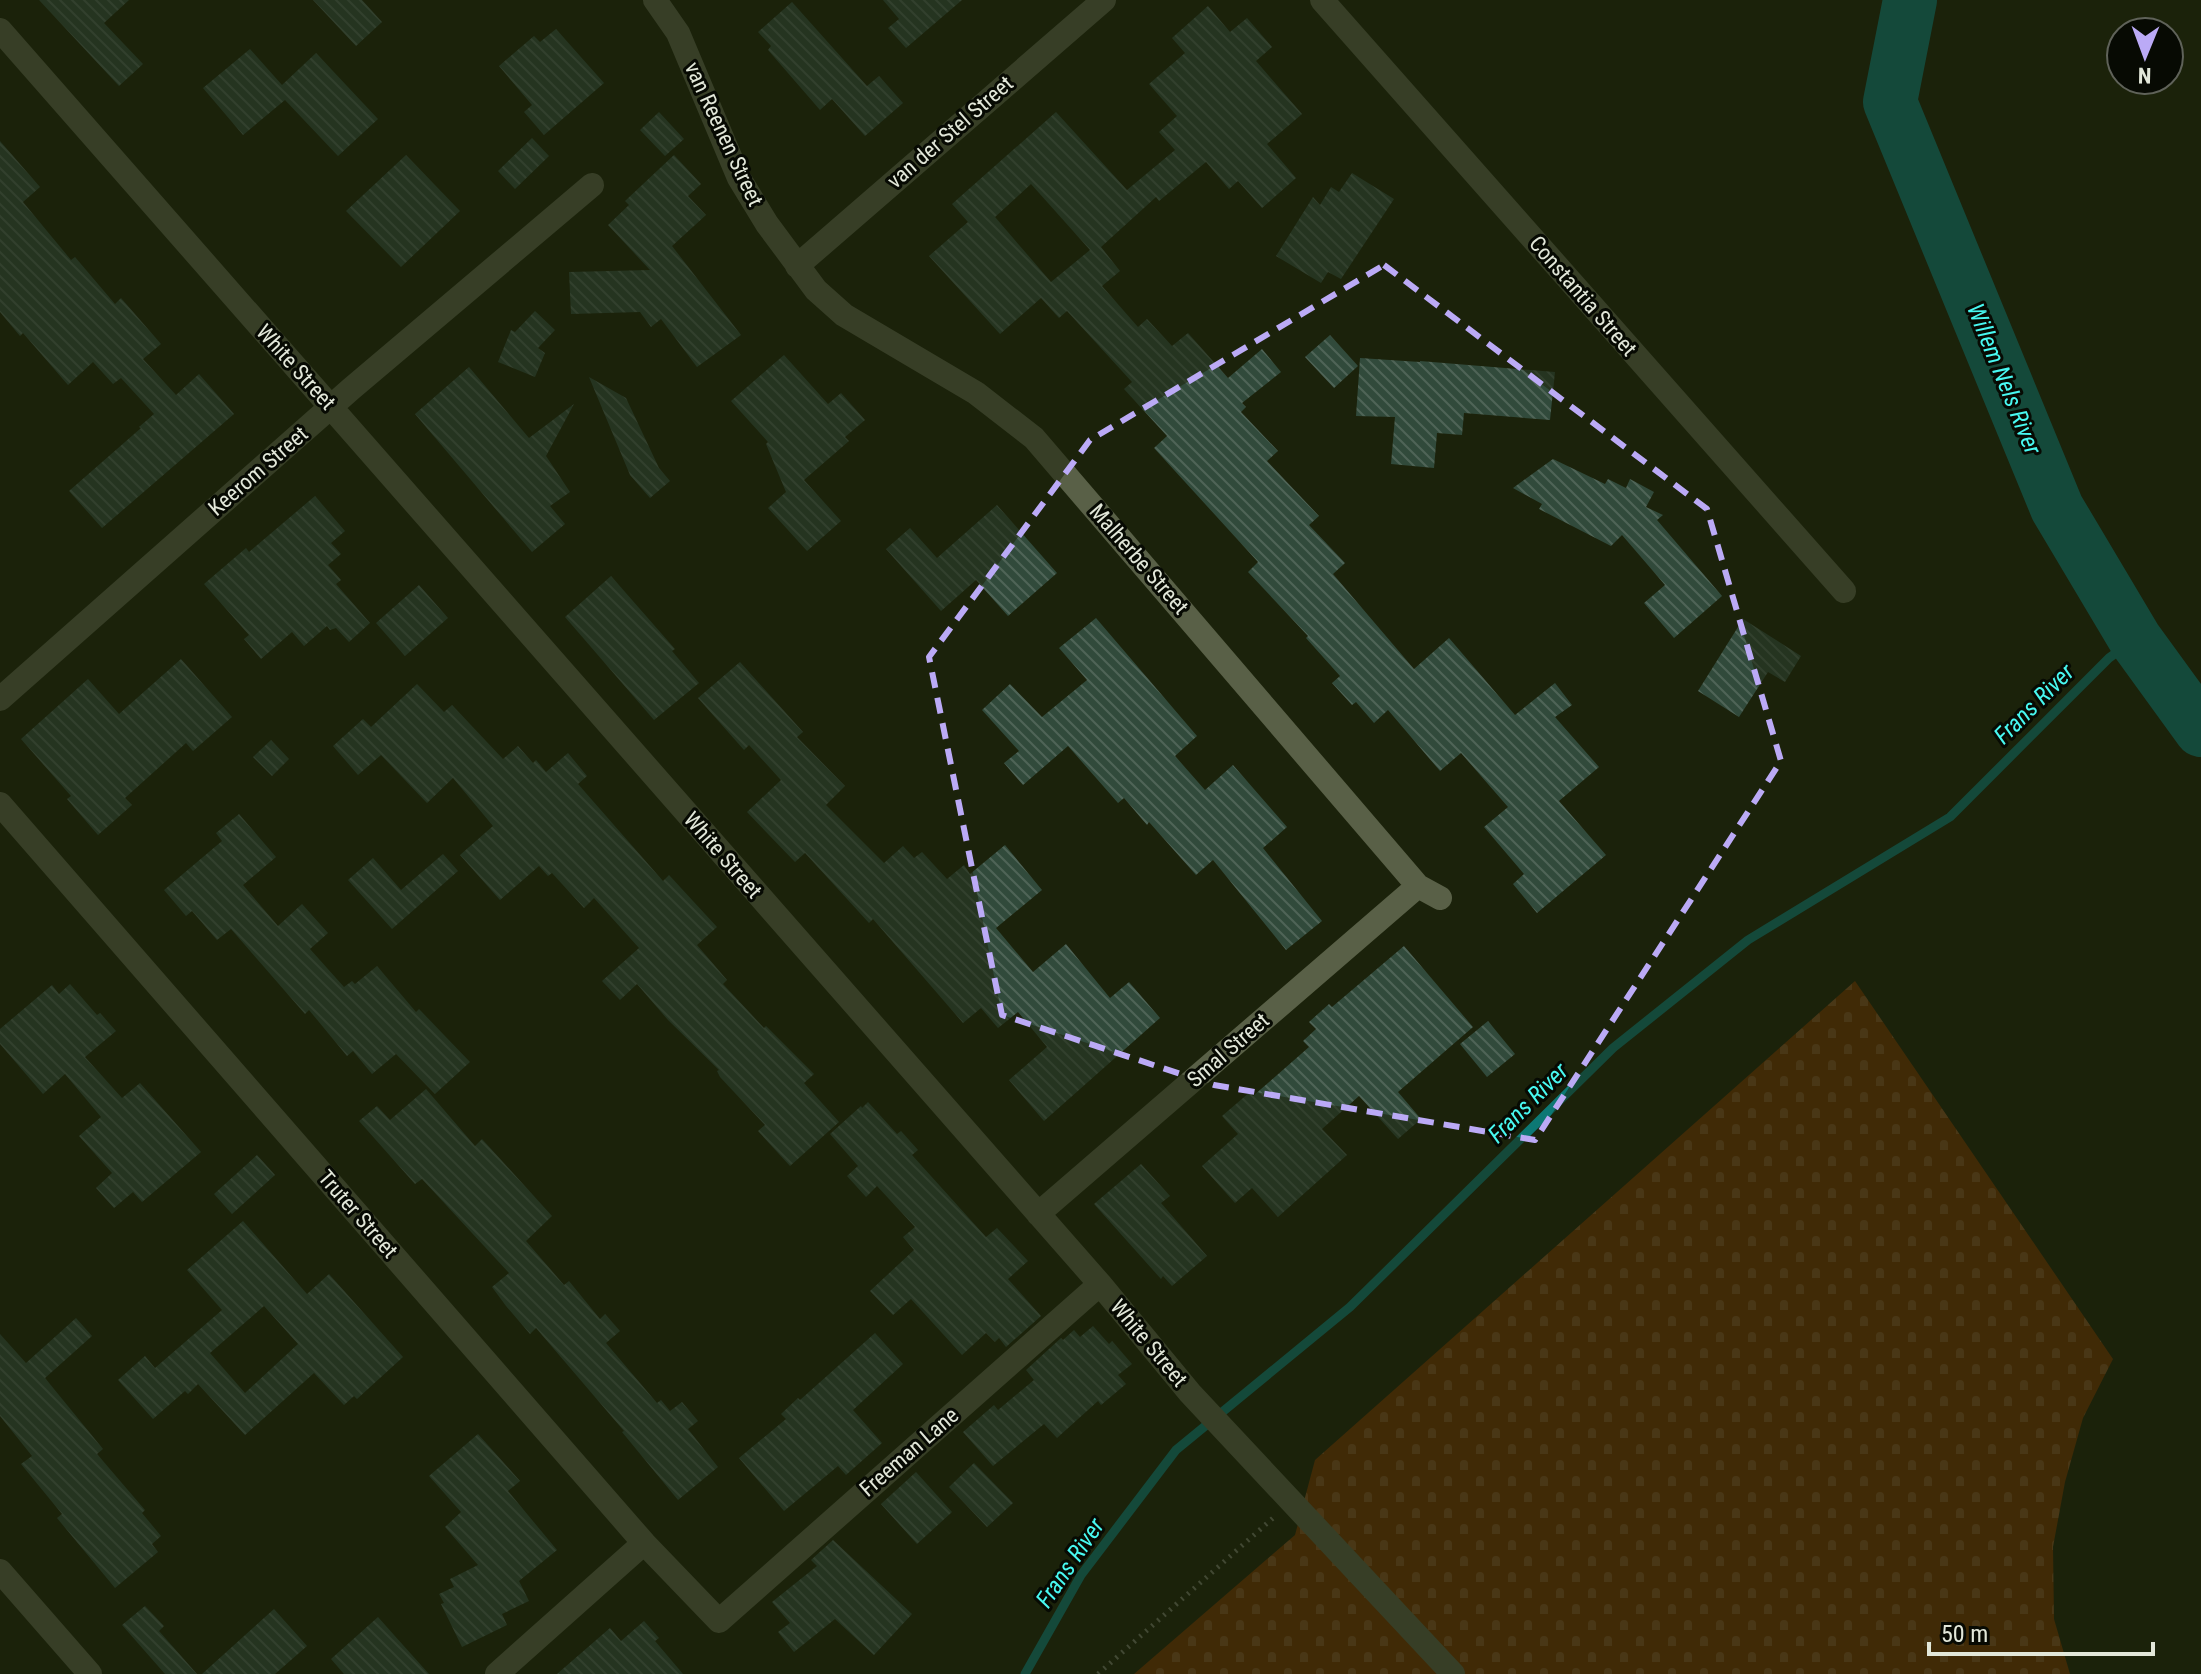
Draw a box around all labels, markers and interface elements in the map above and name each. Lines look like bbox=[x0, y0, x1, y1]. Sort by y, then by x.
north arrow bbox=[2105, 16, 2185, 96]
street label: van Reenen Street bbox=[680, 58, 768, 210]
text: N bbox=[2138, 63, 2152, 88]
street label: van der Stel Street bbox=[882, 71, 1018, 193]
street label: Constantia Street bbox=[1524, 231, 1642, 361]
water label: Willem Nels River bbox=[1961, 300, 2047, 459]
street label: White Street bbox=[251, 319, 341, 415]
street label: Keerom Street bbox=[203, 421, 313, 521]
street label: Malherbe Street bbox=[1084, 499, 1194, 619]
water label: Frans River bbox=[1988, 658, 2080, 750]
street label: White Street bbox=[679, 807, 767, 903]
street label: Smal Street bbox=[1182, 1008, 1274, 1092]
water label: Frans River bbox=[1482, 1057, 1574, 1149]
street label: Truter Street bbox=[313, 1165, 403, 1263]
street label: White Street bbox=[1105, 1294, 1193, 1392]
street label: Freeman Lane bbox=[855, 1402, 963, 1502]
water label: Frans River bbox=[1030, 1512, 1110, 1613]
scale bar bbox=[1929, 1606, 2153, 1656]
text: 50 m bbox=[1941, 1620, 1988, 1648]

